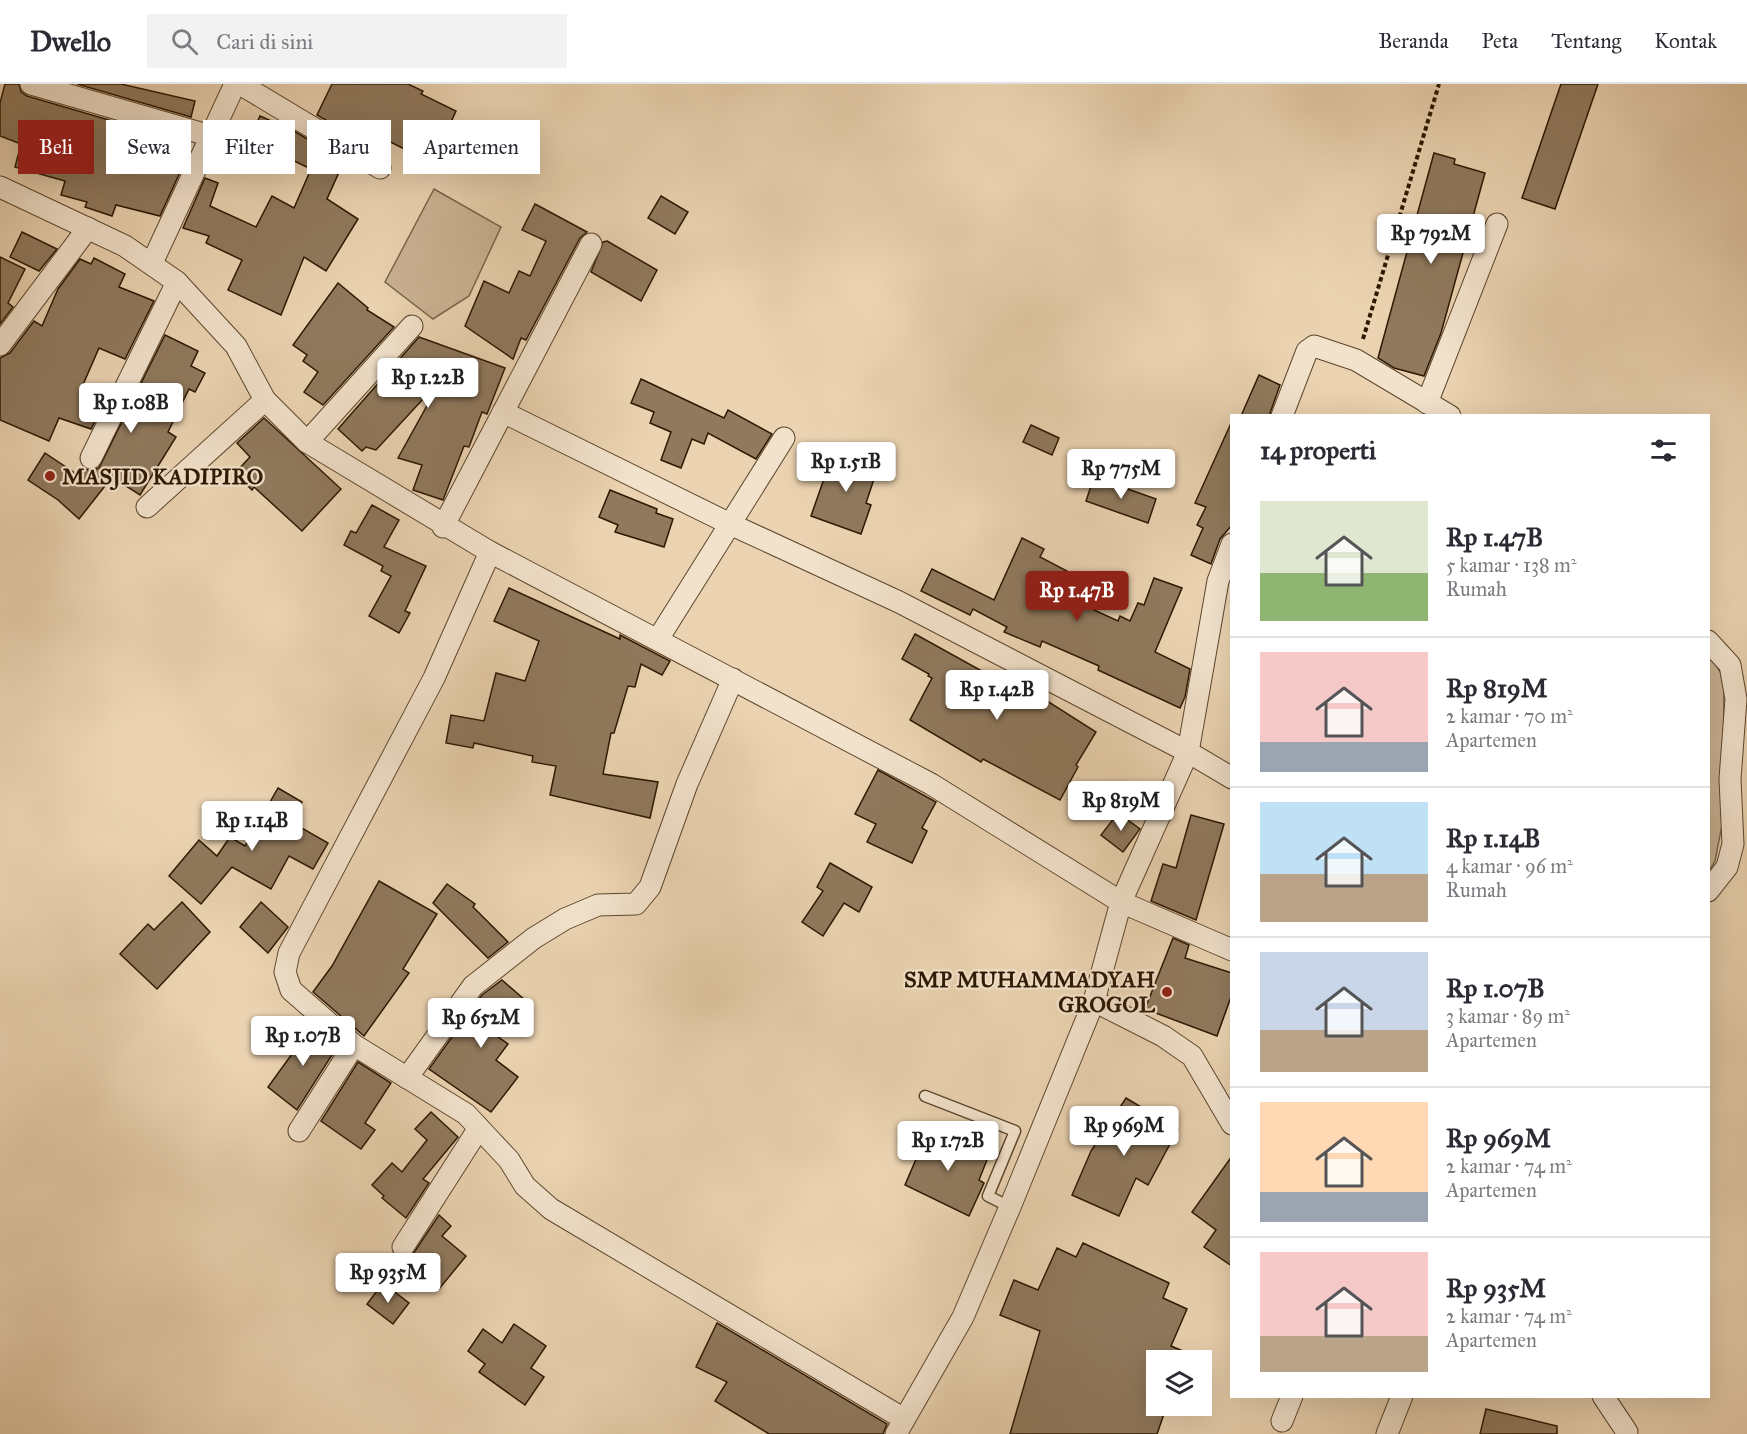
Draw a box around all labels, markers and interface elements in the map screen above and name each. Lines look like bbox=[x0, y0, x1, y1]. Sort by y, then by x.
search box bbox=[147, 14, 567, 68]
text: Dwello bbox=[30, 24, 111, 59]
icon: search bbox=[168, 25, 201, 58]
text: Cari di sini bbox=[216, 28, 313, 55]
text: Beranda bbox=[1378, 28, 1449, 54]
text: Peta bbox=[1482, 28, 1518, 54]
text: Tentang bbox=[1551, 28, 1621, 54]
text: Kontak bbox=[1654, 28, 1717, 54]
chip: Beli bbox=[18, 120, 94, 174]
chip: Sewa bbox=[106, 120, 191, 174]
chip: Filter bbox=[203, 120, 295, 174]
chip: Baru bbox=[307, 120, 391, 174]
chip: Apartemen bbox=[403, 120, 540, 174]
pin: Rp 792M bbox=[1376, 214, 1486, 265]
text: Rp 792M bbox=[1391, 221, 1471, 245]
pin: Rp 1.22B bbox=[366, 358, 490, 409]
text: Rp 1.22B bbox=[391, 365, 465, 389]
pin: Rp 1.08B bbox=[69, 383, 193, 434]
text: Rp 1.08B bbox=[93, 390, 169, 414]
text: 14 properti bbox=[1260, 434, 1376, 466]
icon: filters bbox=[1647, 434, 1680, 467]
pin: Rp 1.51B bbox=[784, 442, 908, 493]
text: Rp 1.51B bbox=[811, 449, 881, 473]
pin: Rp 775M bbox=[1066, 449, 1176, 500]
text: Rp 775M bbox=[1081, 456, 1161, 480]
place label: MASJID KADIPIRO bbox=[62, 463, 264, 491]
marker: MASJID KADIPIRO bbox=[43, 469, 57, 483]
text: Rp 1.47B bbox=[1446, 521, 1543, 553]
icon: home bbox=[1308, 525, 1380, 597]
text: 5 kamar · 138 m² bbox=[1446, 553, 1577, 577]
pin: Rp 1.47B bbox=[1015, 571, 1139, 622]
text: Rumah bbox=[1446, 577, 1507, 601]
text: Rp 1.47B bbox=[1040, 578, 1114, 602]
pin: Rp 1.42B bbox=[935, 670, 1059, 721]
text: Rp 819M bbox=[1446, 672, 1548, 704]
icon: home bbox=[1308, 676, 1380, 748]
text: Rp 1.42B bbox=[960, 677, 1034, 701]
text: 2 kamar · 70 m² bbox=[1446, 704, 1573, 728]
text: Apartemen bbox=[1446, 728, 1537, 752]
pin: Rp 819M bbox=[1066, 781, 1176, 832]
text: Rp 819M bbox=[1082, 788, 1160, 812]
pin: Rp 1.14B bbox=[190, 801, 314, 852]
text: Rp 1.14B bbox=[216, 808, 288, 832]
text: Rp 1.14B bbox=[1446, 822, 1541, 854]
icon: home bbox=[1308, 826, 1380, 898]
text: 4 kamar · 96 m² bbox=[1446, 854, 1573, 878]
text: Rumah bbox=[1446, 878, 1507, 902]
place label: SMP MUHAMMADYAH GROGOL bbox=[904, 966, 1156, 1018]
text: Rp 1.07B bbox=[1446, 972, 1545, 1004]
icon: home bbox=[1308, 976, 1380, 1048]
marker: SMP MUHAMMADYAH GROGOL bbox=[1160, 985, 1174, 999]
pin: Rp 652M bbox=[426, 998, 536, 1049]
text: 3 kamar · 89 m² bbox=[1446, 1004, 1570, 1028]
text: Rp 652M bbox=[442, 1005, 520, 1029]
pin: Rp 1.07B bbox=[241, 1016, 365, 1067]
text: Rp 1.07B bbox=[265, 1023, 341, 1047]
text: Apartemen bbox=[1446, 1028, 1537, 1052]
pin: Rp 969M bbox=[1069, 1106, 1179, 1157]
text: Rp 969M bbox=[1084, 1113, 1164, 1137]
pin: Rp 1.72B bbox=[886, 1121, 1010, 1172]
text: Rp 969M bbox=[1446, 1122, 1551, 1154]
icon: home bbox=[1308, 1126, 1380, 1198]
text: Rp 1.72B bbox=[911, 1128, 985, 1152]
text: 2 kamar · 74 m² bbox=[1446, 1154, 1572, 1178]
text: Apartemen bbox=[1446, 1178, 1537, 1202]
pin: Rp 935M bbox=[333, 1253, 443, 1304]
text: Rp 935M bbox=[349, 1260, 427, 1284]
text: Rp 935M bbox=[1446, 1272, 1546, 1304]
icon: home bbox=[1308, 1276, 1380, 1348]
text: 2 kamar · 74 m² bbox=[1446, 1304, 1572, 1328]
text: Apartemen bbox=[1446, 1328, 1537, 1352]
map controls bbox=[1146, 1350, 1212, 1416]
button: layers bbox=[1146, 1350, 1212, 1416]

